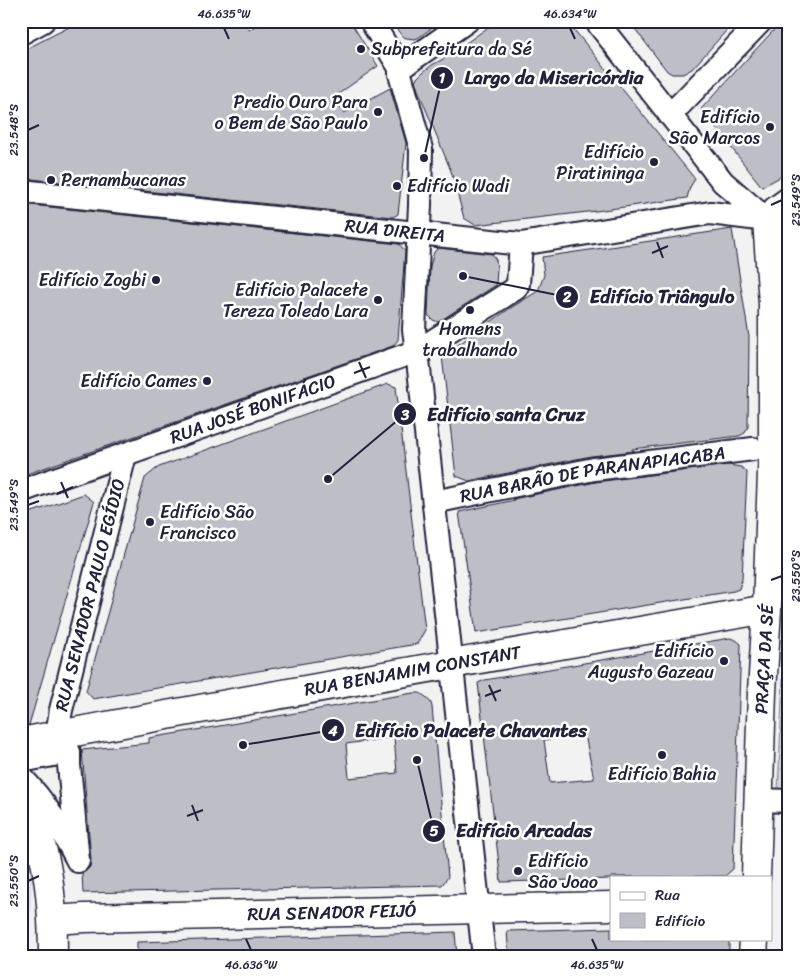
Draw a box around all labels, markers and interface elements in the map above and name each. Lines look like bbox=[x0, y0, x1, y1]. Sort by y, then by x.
text: 46.635°W bbox=[197, 3, 251, 25]
text: 46.634°W bbox=[543, 3, 597, 25]
place label: Subprefeitura da Sé bbox=[371, 33, 532, 65]
marker: Subprefeitura da Sé bbox=[355, 43, 367, 55]
callout: Largo da Misericórdia bbox=[430, 61, 653, 95]
text: Largo da Misericórdia bbox=[465, 61, 644, 94]
text: 1 bbox=[439, 65, 446, 91]
place label: Predio Ouro Para o Bem de São Paulo bbox=[215, 86, 368, 139]
place label: Edifício São Marcos bbox=[669, 101, 761, 154]
text: 23.548°S bbox=[3, 104, 25, 156]
marker: Predio Ouro Para o Bem de São Paulo bbox=[372, 106, 384, 118]
marker: Edifício São Marcos bbox=[764, 121, 776, 133]
place label: Edifício Piratininga bbox=[556, 136, 645, 189]
marker: Edifício Piratininga bbox=[648, 156, 660, 168]
place label: Pernambucanas bbox=[61, 164, 186, 196]
place label: Edifício Wadi bbox=[407, 170, 510, 202]
marker: Pernambucanas bbox=[45, 174, 57, 186]
text: 23.549°S bbox=[785, 174, 807, 226]
marker: Edifício Wadi bbox=[391, 180, 403, 192]
street label: RUA DIREITA bbox=[343, 209, 447, 252]
place label: Edifício Zogbi bbox=[39, 264, 147, 296]
marker: Edifício Zogbi bbox=[150, 274, 162, 286]
place label: Edifício Palacete Tereza Toledo Lara bbox=[223, 274, 369, 327]
callout: Edifício Triângulo bbox=[555, 280, 744, 314]
text: Edifício Triângulo bbox=[590, 280, 735, 313]
text: 2 bbox=[562, 284, 572, 310]
marker: Edifício Palacete Tereza Toledo Lara bbox=[372, 294, 384, 306]
marker: Homens trabalhando bbox=[464, 304, 476, 316]
place label: Homens trabalhando bbox=[423, 313, 517, 366]
place label: Edifício Cames bbox=[81, 365, 198, 397]
street label: RUA JOSÉ BONIFÁCIO bbox=[166, 365, 340, 453]
marker: Edifício Cames bbox=[201, 375, 213, 387]
callout: Edifício santa Cruz bbox=[392, 397, 595, 431]
text: Edifício santa Cruz bbox=[427, 398, 586, 431]
text: 3 bbox=[400, 402, 410, 428]
street label: RUA BARÃO DE PARANAPIACABA bbox=[457, 437, 727, 512]
street label: RUA SENADOR PAULO EGÍDIO bbox=[45, 475, 134, 715]
text: 23.549°S bbox=[3, 479, 25, 531]
place label: Edifício São Francisco bbox=[160, 496, 254, 549]
marker: Edifício São Francisco bbox=[144, 516, 156, 528]
text: 23.550°S bbox=[785, 550, 807, 602]
street label: PRAÇA DA SÉ bbox=[745, 602, 783, 714]
place label: Edifício Augusto Gazeau bbox=[587, 635, 714, 688]
street label: RUA BENJAMIM CONSTANT bbox=[302, 636, 524, 706]
marker: Edifício Augusto Gazeau bbox=[718, 655, 730, 667]
callout: Edifício Palacete Chavantes bbox=[320, 713, 597, 747]
text: Edifício Palacete Chavantes bbox=[355, 714, 588, 747]
text: 4 bbox=[327, 718, 338, 744]
marker: Edifício Bahia bbox=[656, 749, 668, 761]
place label: Edifício Bahia bbox=[608, 758, 716, 790]
callout: Edifício Arcadas bbox=[421, 814, 602, 848]
text: Edifício Arcadas bbox=[456, 814, 593, 847]
text: 5 bbox=[429, 818, 439, 844]
place label: Edifício São Joao bbox=[528, 845, 598, 898]
text: 23.550°S bbox=[3, 855, 25, 907]
marker: Edifício São Joao bbox=[512, 865, 524, 877]
legend bbox=[610, 876, 772, 940]
text: Rua bbox=[655, 882, 680, 908]
street label: RUA SENADOR FEIJÓ bbox=[247, 894, 417, 930]
text: Edifício bbox=[655, 908, 706, 934]
text: 46.636°W bbox=[225, 954, 278, 976]
text: 46.635°W bbox=[570, 954, 624, 976]

